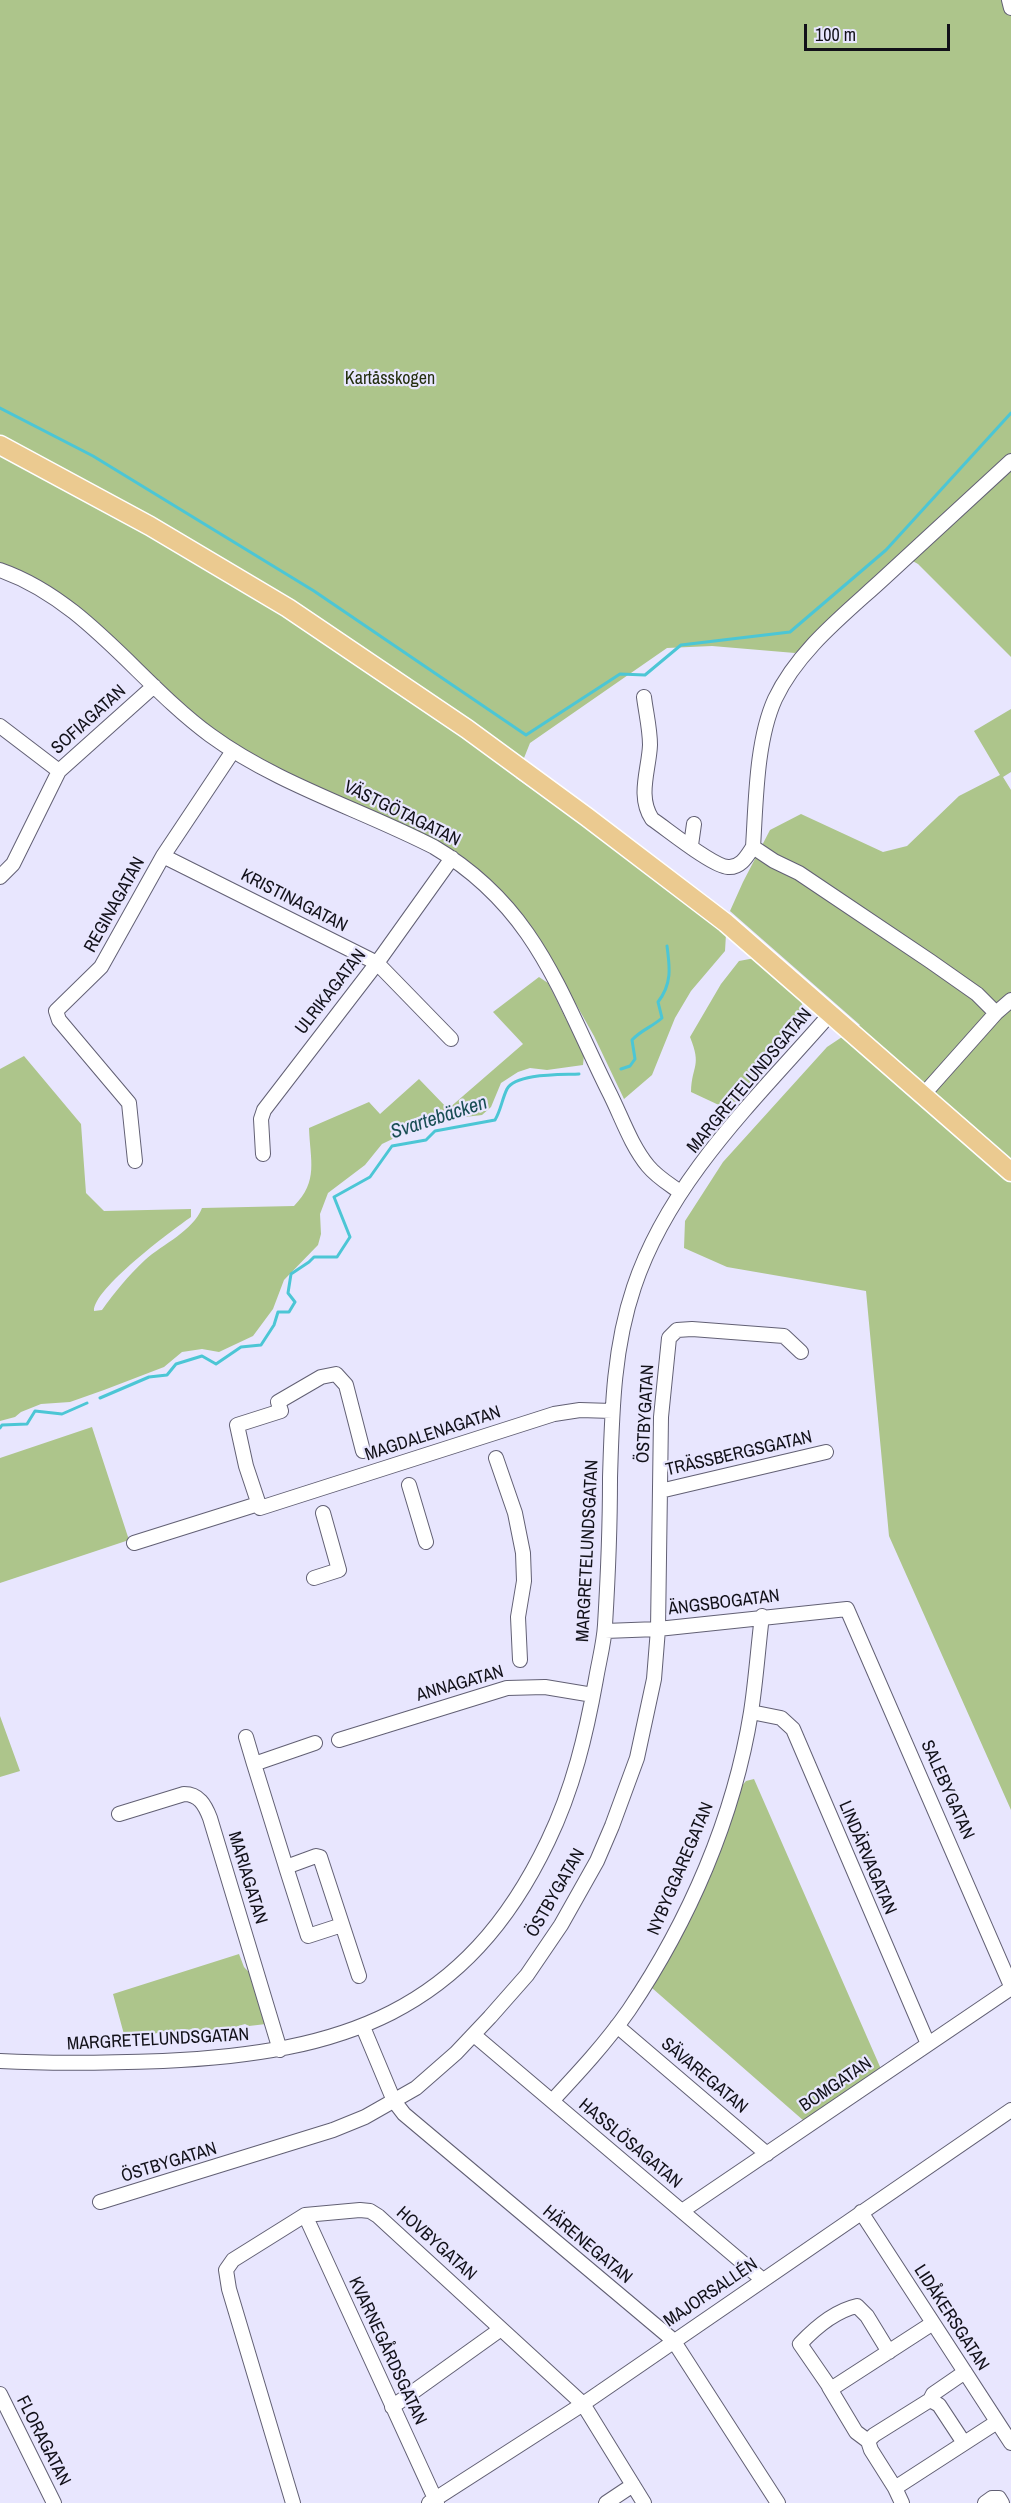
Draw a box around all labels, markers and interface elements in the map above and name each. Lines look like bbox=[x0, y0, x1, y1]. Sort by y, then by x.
scale bar bbox=[807, 12, 952, 50]
text: 100 m bbox=[815, 22, 856, 47]
park label: Kartåsskogen bbox=[345, 368, 435, 390]
street label: SOFIAGATAN bbox=[47, 681, 131, 759]
street label: VÄSTGÖTAGATAN bbox=[340, 776, 464, 852]
street label: REGINAGATAN bbox=[80, 854, 150, 956]
street label: KRISTINAGATAN bbox=[237, 865, 351, 937]
street label: ULRIKAGATAN bbox=[291, 945, 371, 1039]
street label: MARGRETELUNDSGATAN bbox=[683, 1004, 817, 1158]
water label: Svartebäcken bbox=[388, 1091, 490, 1145]
street label: ÖSTBYGATAN bbox=[633, 1364, 659, 1464]
street label: MAGDALENAGATAN bbox=[362, 1402, 504, 1466]
street label: TRÄSSBERGSGATAN bbox=[664, 1427, 814, 1481]
street label: MARGRETELUNDSGATAN bbox=[572, 1459, 604, 1643]
street label: ÄNGSBOGATAN bbox=[667, 1585, 781, 1621]
street label: ANNAGATAN bbox=[414, 1661, 506, 1707]
street label: SALEBYGATAN bbox=[916, 1737, 978, 1843]
street label: LINDÄRVAGATAN bbox=[833, 1798, 901, 1918]
street label: NYBYGGAREGATAN bbox=[643, 1799, 719, 1939]
street label: MARIAGATAN bbox=[223, 1829, 271, 1927]
street label: ÖSTBYGATAN bbox=[522, 1845, 590, 1941]
street label: MARGRETELUNDSGATAN bbox=[66, 2024, 250, 2056]
street label: SÄVAREGATAN bbox=[656, 2034, 752, 2118]
street label: BOMGATAN bbox=[796, 2053, 876, 2117]
street label: HASSLÖSAGATAN bbox=[574, 2095, 686, 2193]
street label: ÖSTBYGATAN bbox=[119, 2138, 219, 2188]
street label: HÄRENEGATAN bbox=[538, 2201, 636, 2289]
street label: HOVBYGATAN bbox=[391, 2202, 481, 2286]
street label: MAJORSALLÉN bbox=[660, 2254, 762, 2332]
street label: LIDÅKERSGATAN bbox=[909, 2261, 993, 2375]
street label: KVARNEGÅRDSGATAN bbox=[343, 2274, 431, 2428]
street label: FLORAGATAN bbox=[11, 2392, 75, 2490]

